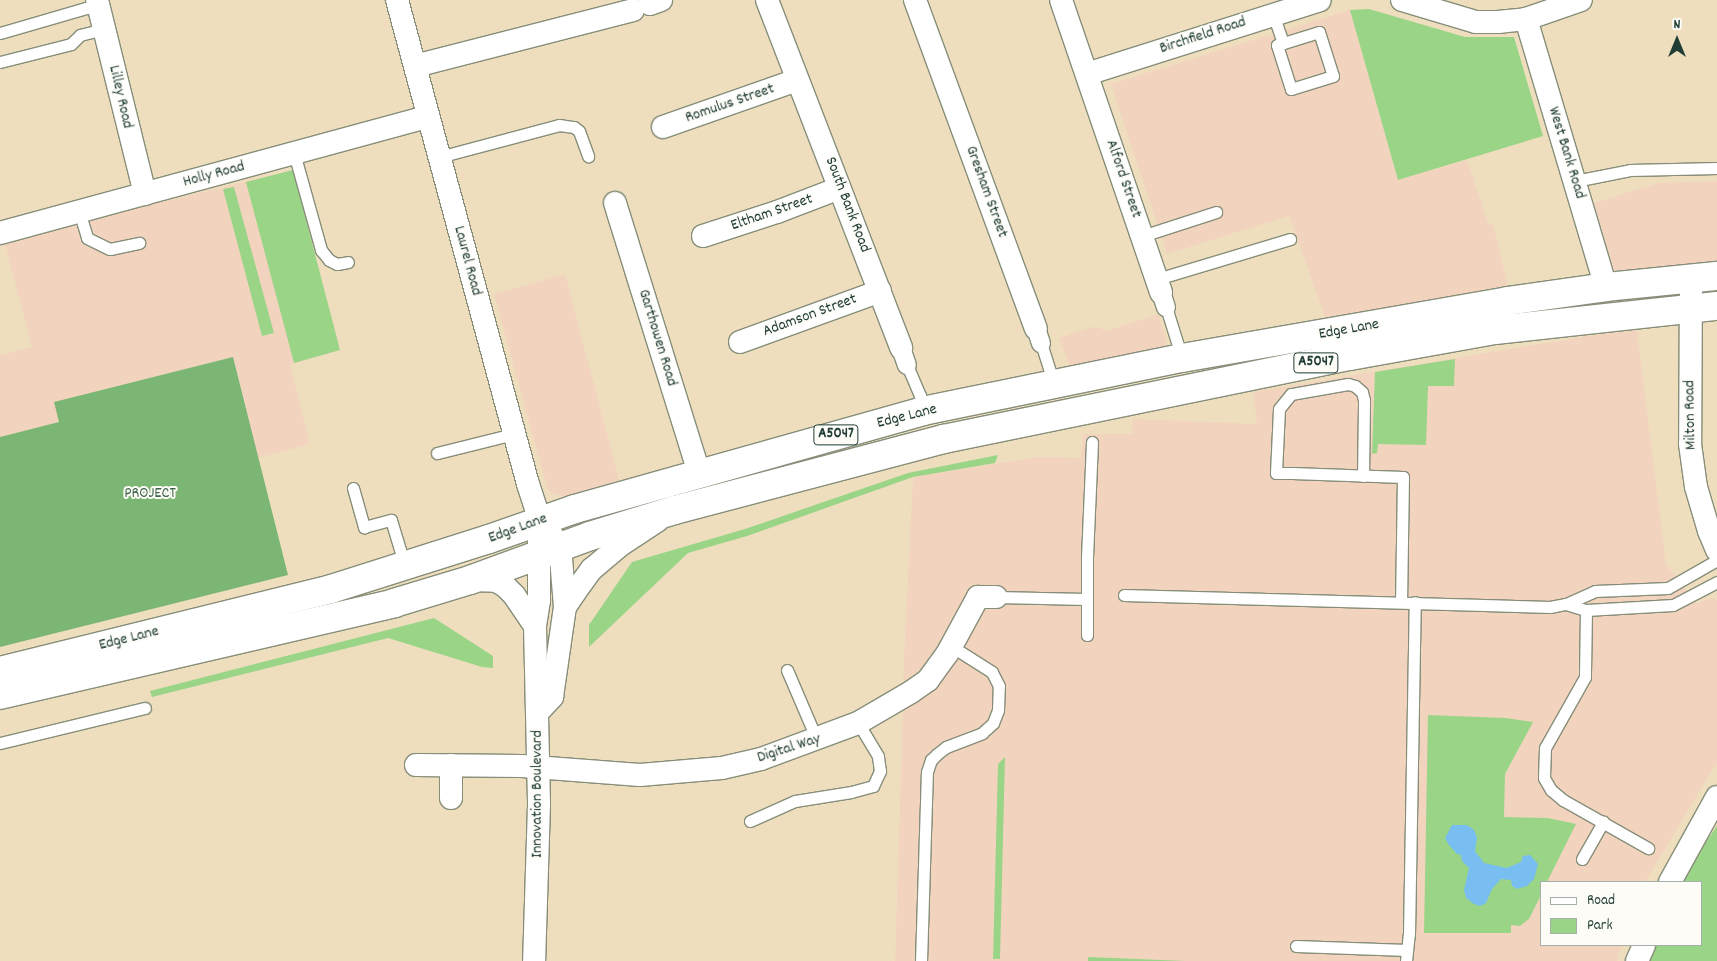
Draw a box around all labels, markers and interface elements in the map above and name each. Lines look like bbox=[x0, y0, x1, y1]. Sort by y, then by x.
street label: Birchfield Road bbox=[1157, 13, 1249, 59]
north arrow bbox=[1652, 15, 1702, 65]
text: N bbox=[1674, 15, 1680, 35]
street label: Lilley Road bbox=[103, 64, 137, 130]
street label: Romulus Street bbox=[683, 80, 777, 128]
street label: West Bank Road bbox=[1543, 105, 1589, 201]
street label: Alford Street bbox=[1101, 137, 1145, 221]
street label: Gresham Street bbox=[961, 144, 1011, 240]
street label: South Bank Road bbox=[820, 155, 874, 255]
street label: Holly Road bbox=[181, 158, 247, 192]
street label: Eltham Street bbox=[729, 190, 815, 236]
street label: Laurel Road bbox=[448, 224, 486, 298]
street label: Garthowen Road bbox=[633, 287, 681, 389]
street label: Adamson Street bbox=[760, 290, 860, 342]
street label: Edge Lane bbox=[1317, 315, 1381, 345]
road number: A5047 bbox=[1292, 350, 1340, 376]
street label: Milton Road bbox=[1681, 380, 1701, 450]
street label: Edge Lane bbox=[875, 400, 939, 434]
road number: A5047 bbox=[812, 422, 860, 448]
park label: PROJECT bbox=[124, 484, 176, 504]
street label: Edge Lane bbox=[486, 510, 550, 548]
street label: Edge Lane bbox=[97, 622, 161, 656]
street label: Innovation Boulevard bbox=[528, 730, 548, 858]
street label: Digital Way bbox=[755, 730, 823, 768]
legend bbox=[1540, 881, 1702, 946]
text: Road bbox=[1587, 890, 1615, 912]
text: Park bbox=[1587, 915, 1613, 937]

